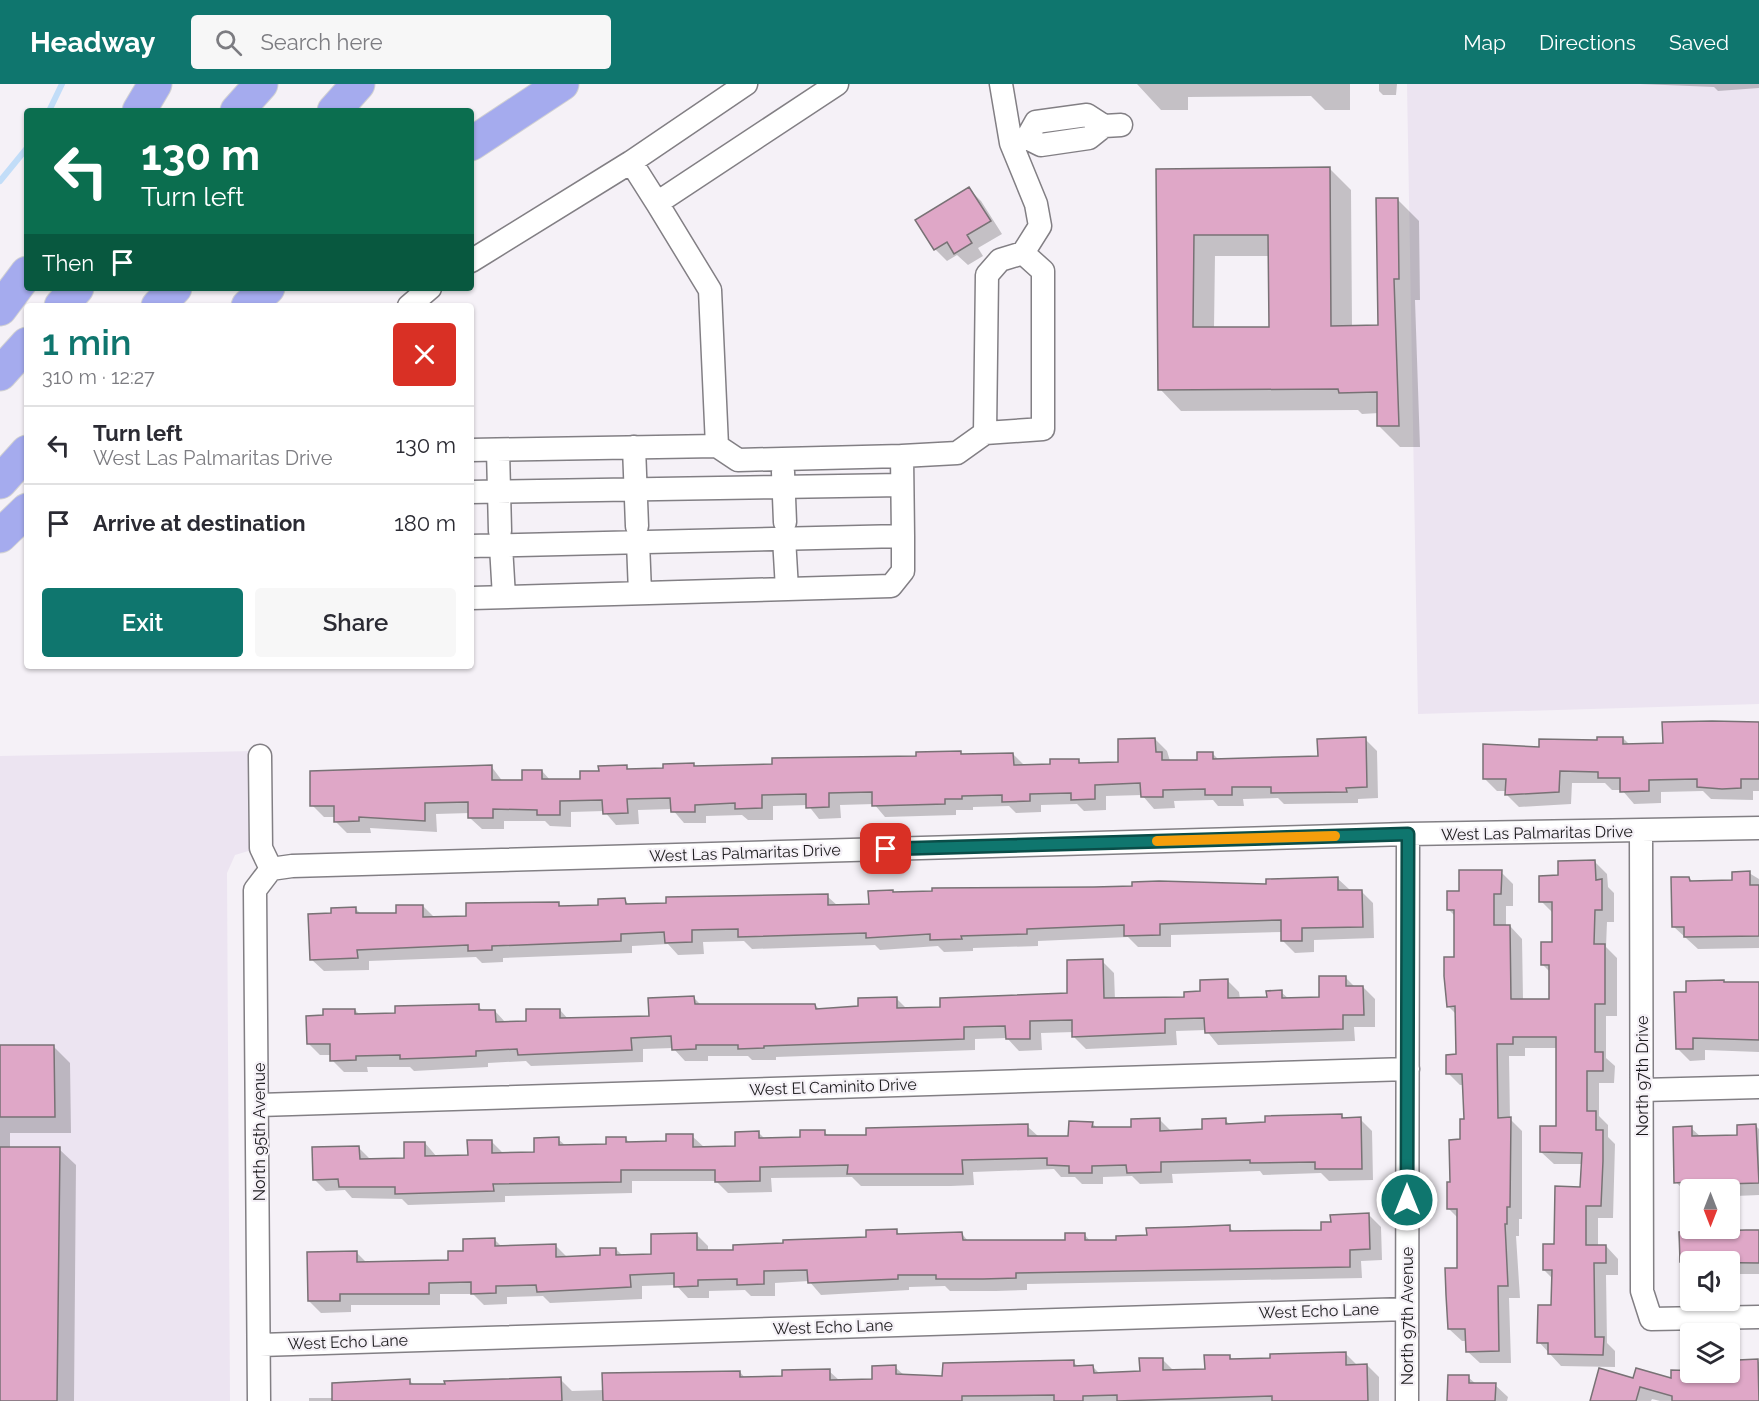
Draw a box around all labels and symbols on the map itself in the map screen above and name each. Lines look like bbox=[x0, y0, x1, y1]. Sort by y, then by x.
street label: West Las Palmaritas Drive bbox=[1441, 822, 1633, 844]
pin bbox=[860, 823, 911, 874]
street label: West Las Palmaritas Drive bbox=[649, 840, 841, 866]
street label: North 97th Drive bbox=[1633, 1016, 1652, 1136]
street label: North 95th Avenue bbox=[250, 1063, 269, 1201]
street label: West El Caminito Drive bbox=[749, 1075, 917, 1099]
position arrow bbox=[1375, 1168, 1439, 1232]
north arrow bbox=[1680, 1179, 1740, 1239]
street label: North 97th Avenue bbox=[1398, 1247, 1417, 1385]
street label: West Echo Lane bbox=[1259, 1299, 1379, 1323]
street label: West Echo Lane bbox=[773, 1315, 893, 1339]
street label: West Echo Lane bbox=[288, 1330, 408, 1354]

